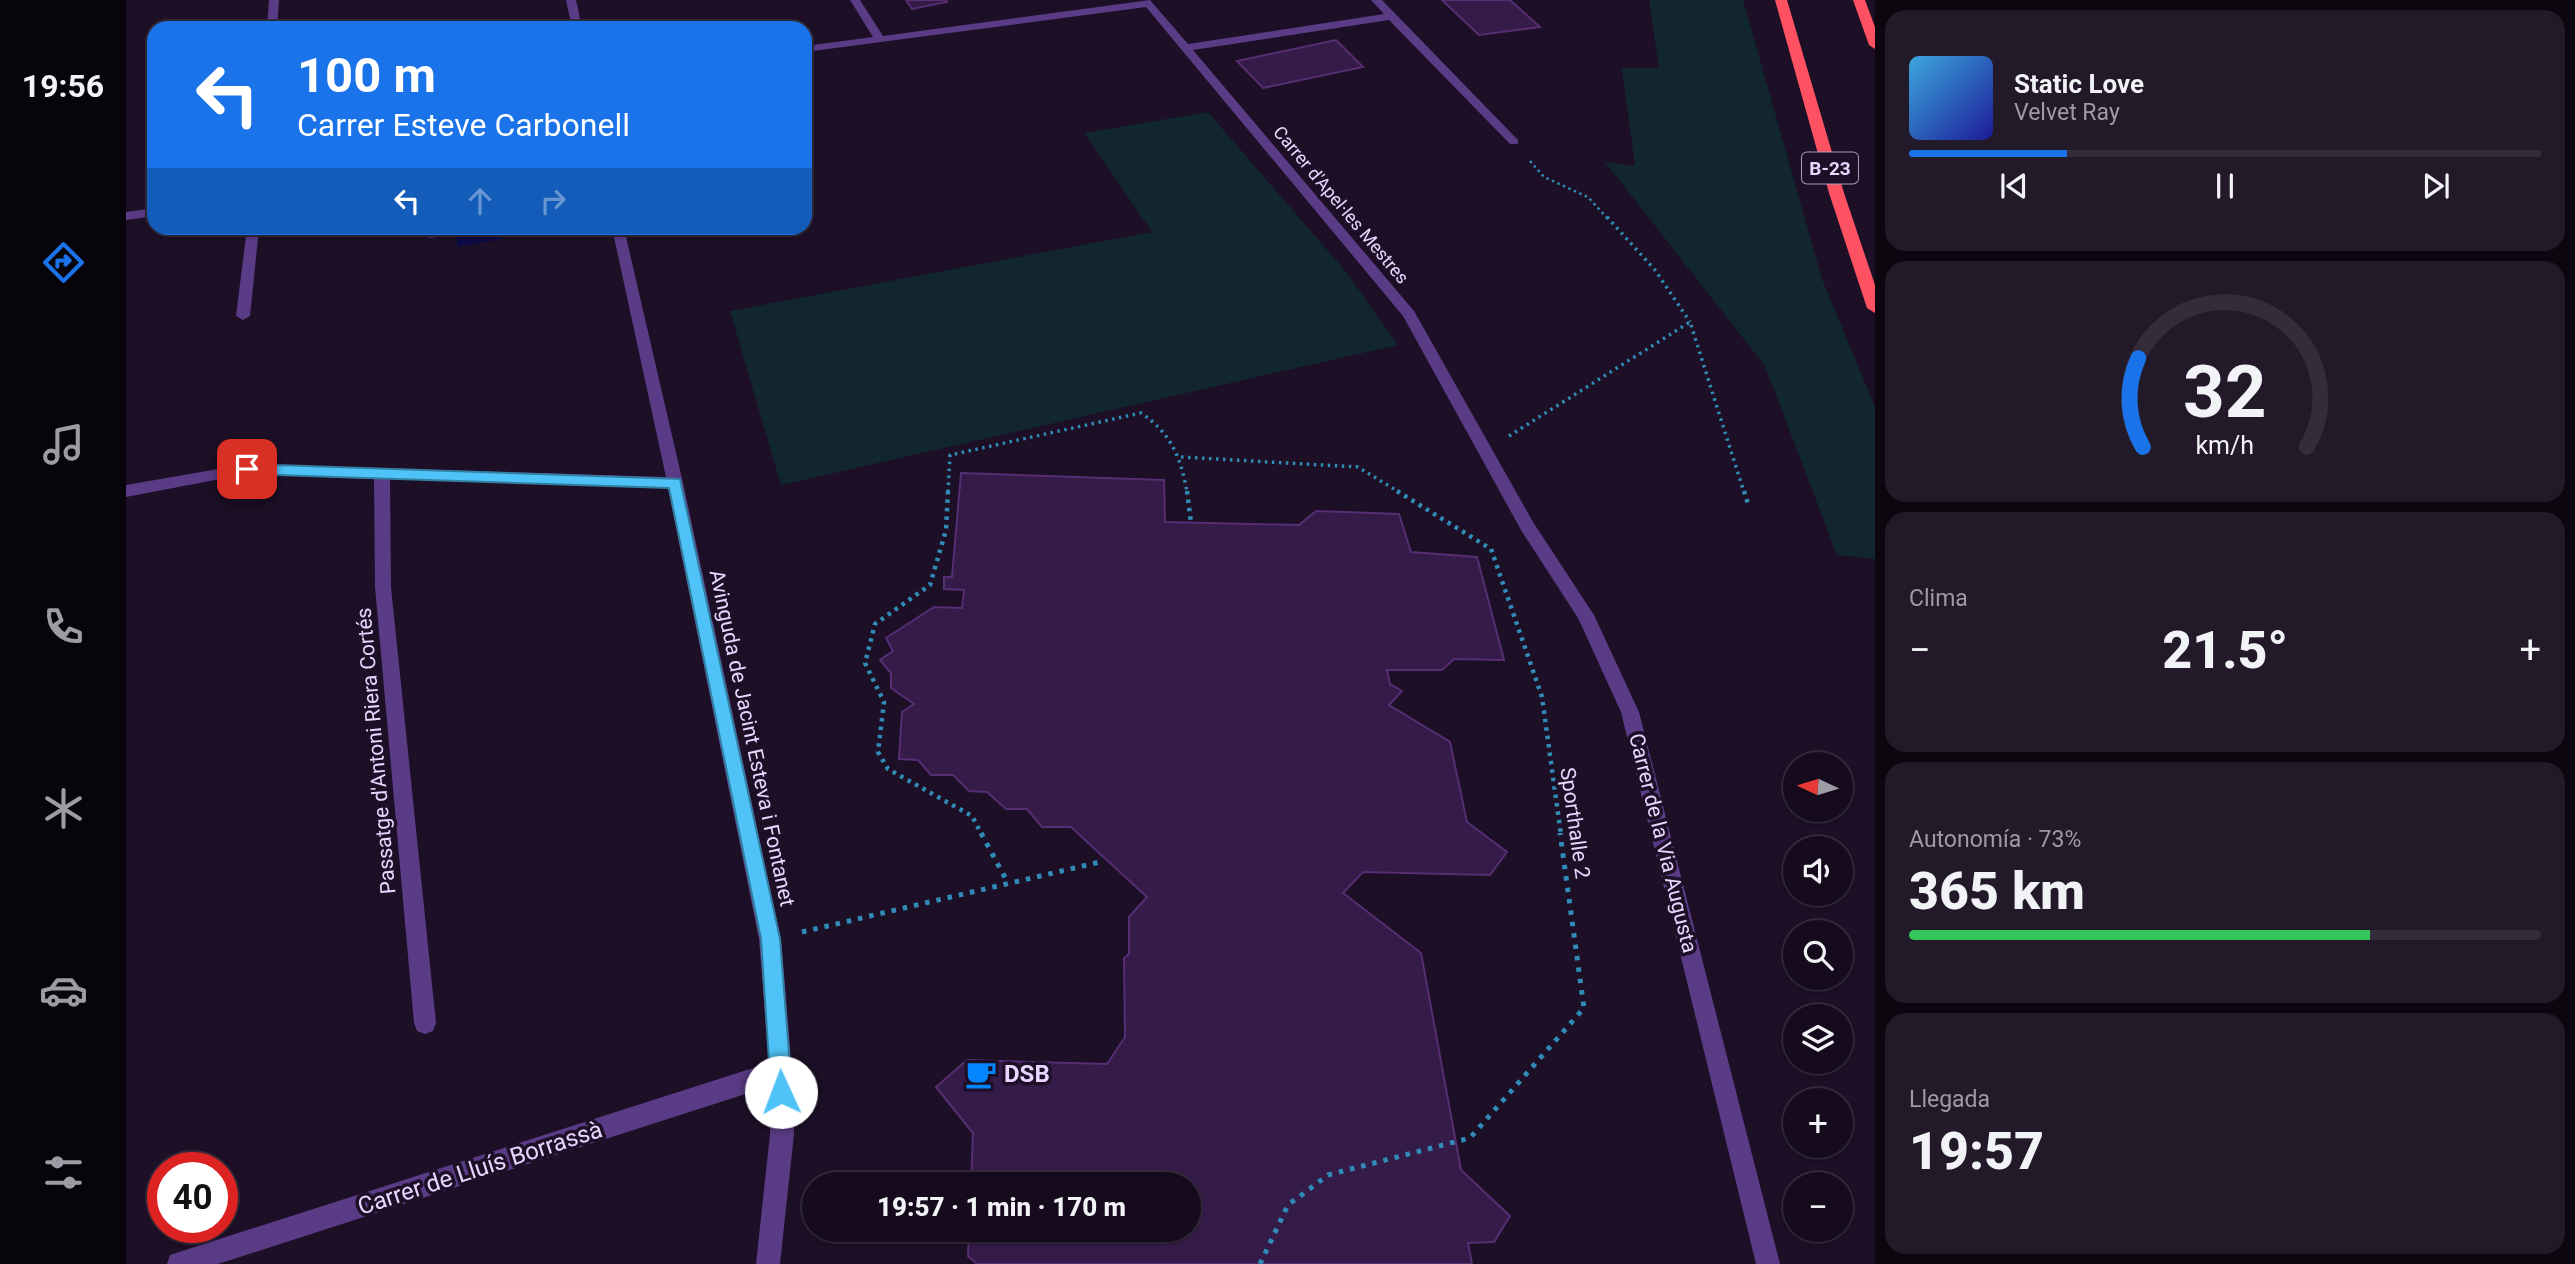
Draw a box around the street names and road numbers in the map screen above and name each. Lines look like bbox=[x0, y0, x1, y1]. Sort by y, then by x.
street label: Carrer d'Apel·les Mestres bbox=[1269, 122, 1413, 288]
road number: B-23 bbox=[1802, 152, 1858, 184]
street label: Avinguda de Jacint Esteva i Fontanet bbox=[705, 568, 799, 909]
street label: Passatge d'Antoni Riera Cortés bbox=[352, 607, 400, 895]
street label: Carrer de la Via Augusta bbox=[1624, 731, 1702, 955]
street label: Sporthalle 2 bbox=[1555, 766, 1595, 880]
street label: Carrer de Lluís Borrassà bbox=[354, 1115, 606, 1221]

